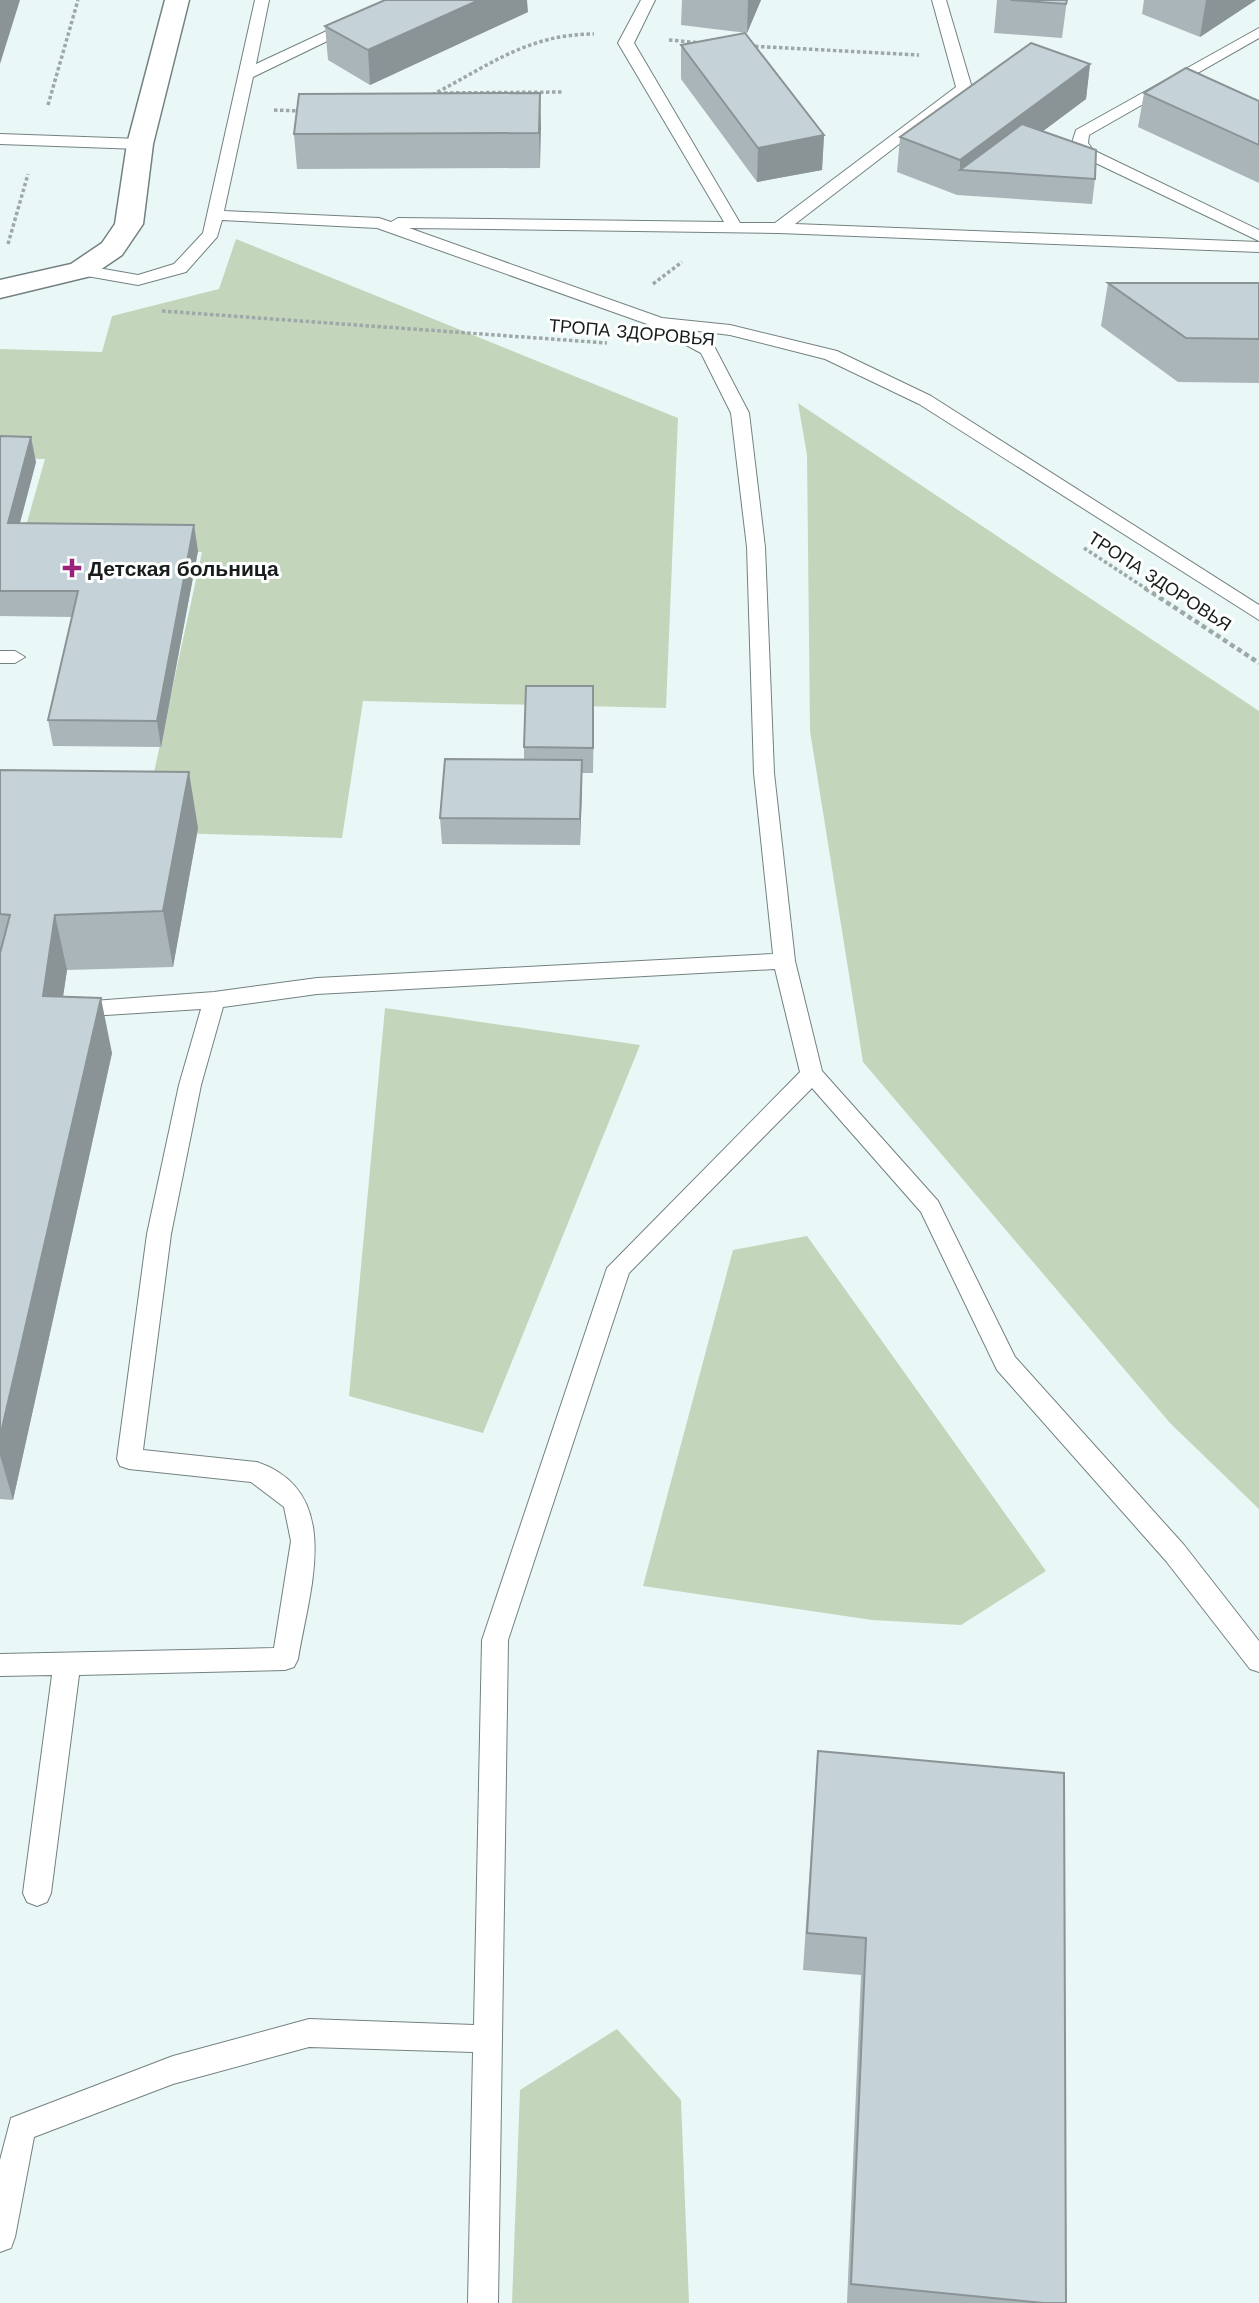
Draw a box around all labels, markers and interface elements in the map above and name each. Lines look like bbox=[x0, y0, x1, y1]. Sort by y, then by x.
street label: ТРОПА ЗДОРОВЬЯ bbox=[548, 314, 716, 350]
street label: ТРОПА ЗДОРОВЬЯ bbox=[1085, 527, 1235, 635]
place label: Детская больница bbox=[88, 556, 279, 581]
marker: Детская больница bbox=[62, 558, 82, 578]

